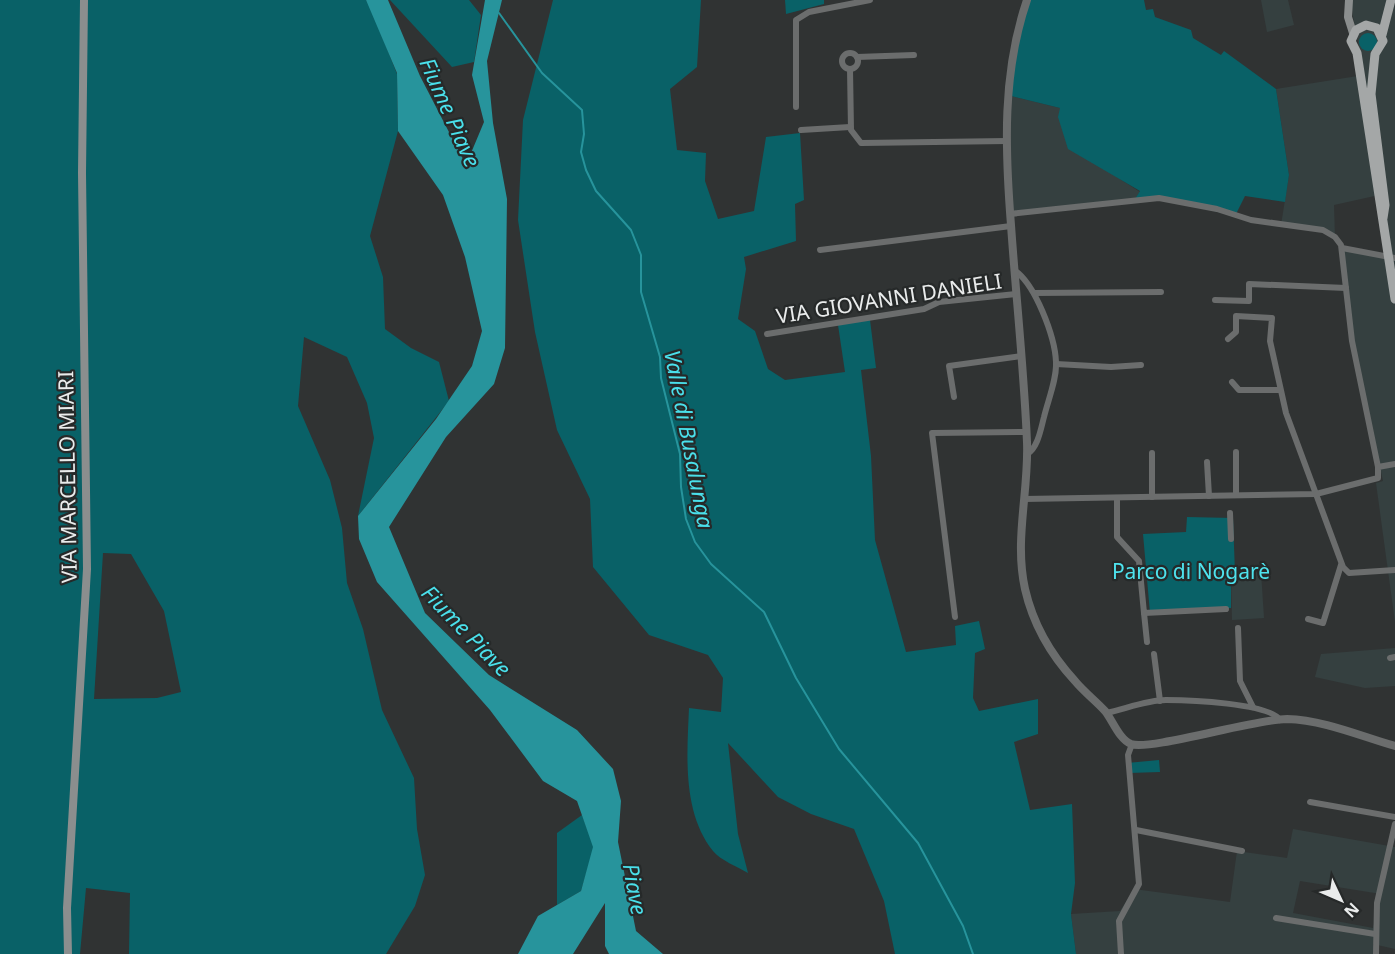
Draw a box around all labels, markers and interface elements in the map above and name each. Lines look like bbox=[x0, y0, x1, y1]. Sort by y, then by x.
water label: Fiume Piave bbox=[414, 53, 488, 171]
street label: VIA GIOVANNI DANIELI bbox=[774, 266, 1004, 330]
water label: Valle di Busalunga bbox=[658, 347, 722, 531]
street label: VIA MARCELLO MIARI bbox=[51, 371, 83, 583]
park label: Parco di Nogarè bbox=[1112, 557, 1270, 585]
water label: Fiume Piave bbox=[416, 578, 518, 682]
water label: Piave bbox=[617, 861, 655, 917]
north arrow bbox=[1311, 870, 1371, 930]
text: N bbox=[1339, 898, 1364, 923]

